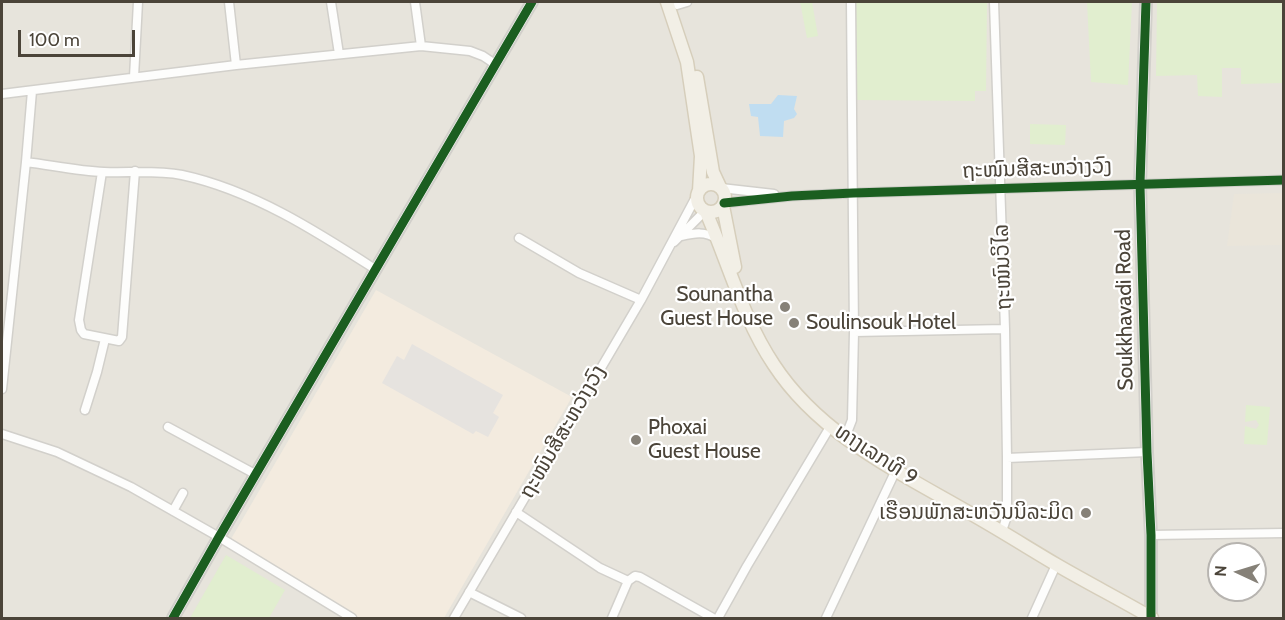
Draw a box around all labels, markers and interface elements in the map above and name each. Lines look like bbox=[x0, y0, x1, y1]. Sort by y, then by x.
scale bar bbox=[21, 18, 138, 56]
text: 100 m bbox=[29, 29, 80, 51]
street label: ຖະໜົນສີສະຫວ່າງວົງ bbox=[962, 154, 1112, 184]
street label: ຖະໜົນວິໄລ bbox=[989, 223, 1017, 311]
street label: Soukkhavadi Road bbox=[1111, 229, 1139, 391]
place label: Sounantha Guest House bbox=[660, 282, 773, 332]
marker: Sounantha Guest House bbox=[778, 300, 792, 314]
place label: Soulinsouk Hotel bbox=[806, 310, 956, 336]
marker: Soulinsouk Hotel bbox=[787, 316, 801, 330]
street label: ຖະໜົນສີສະຫວ່າງວົງ bbox=[515, 361, 611, 503]
place label: Phoxai Guest House bbox=[648, 415, 761, 465]
street label: ທາງເລກທີ 9 bbox=[830, 419, 922, 491]
marker: Phoxai Guest House bbox=[629, 433, 643, 447]
place label: ເຮືອນພັກສະຫວັນນິລະມິດ bbox=[879, 500, 1074, 526]
marker: ເຮືອນພັກສະຫວັນນິລະມິດ bbox=[1079, 506, 1093, 520]
north arrow bbox=[1207, 542, 1267, 602]
text: N bbox=[1211, 565, 1230, 577]

